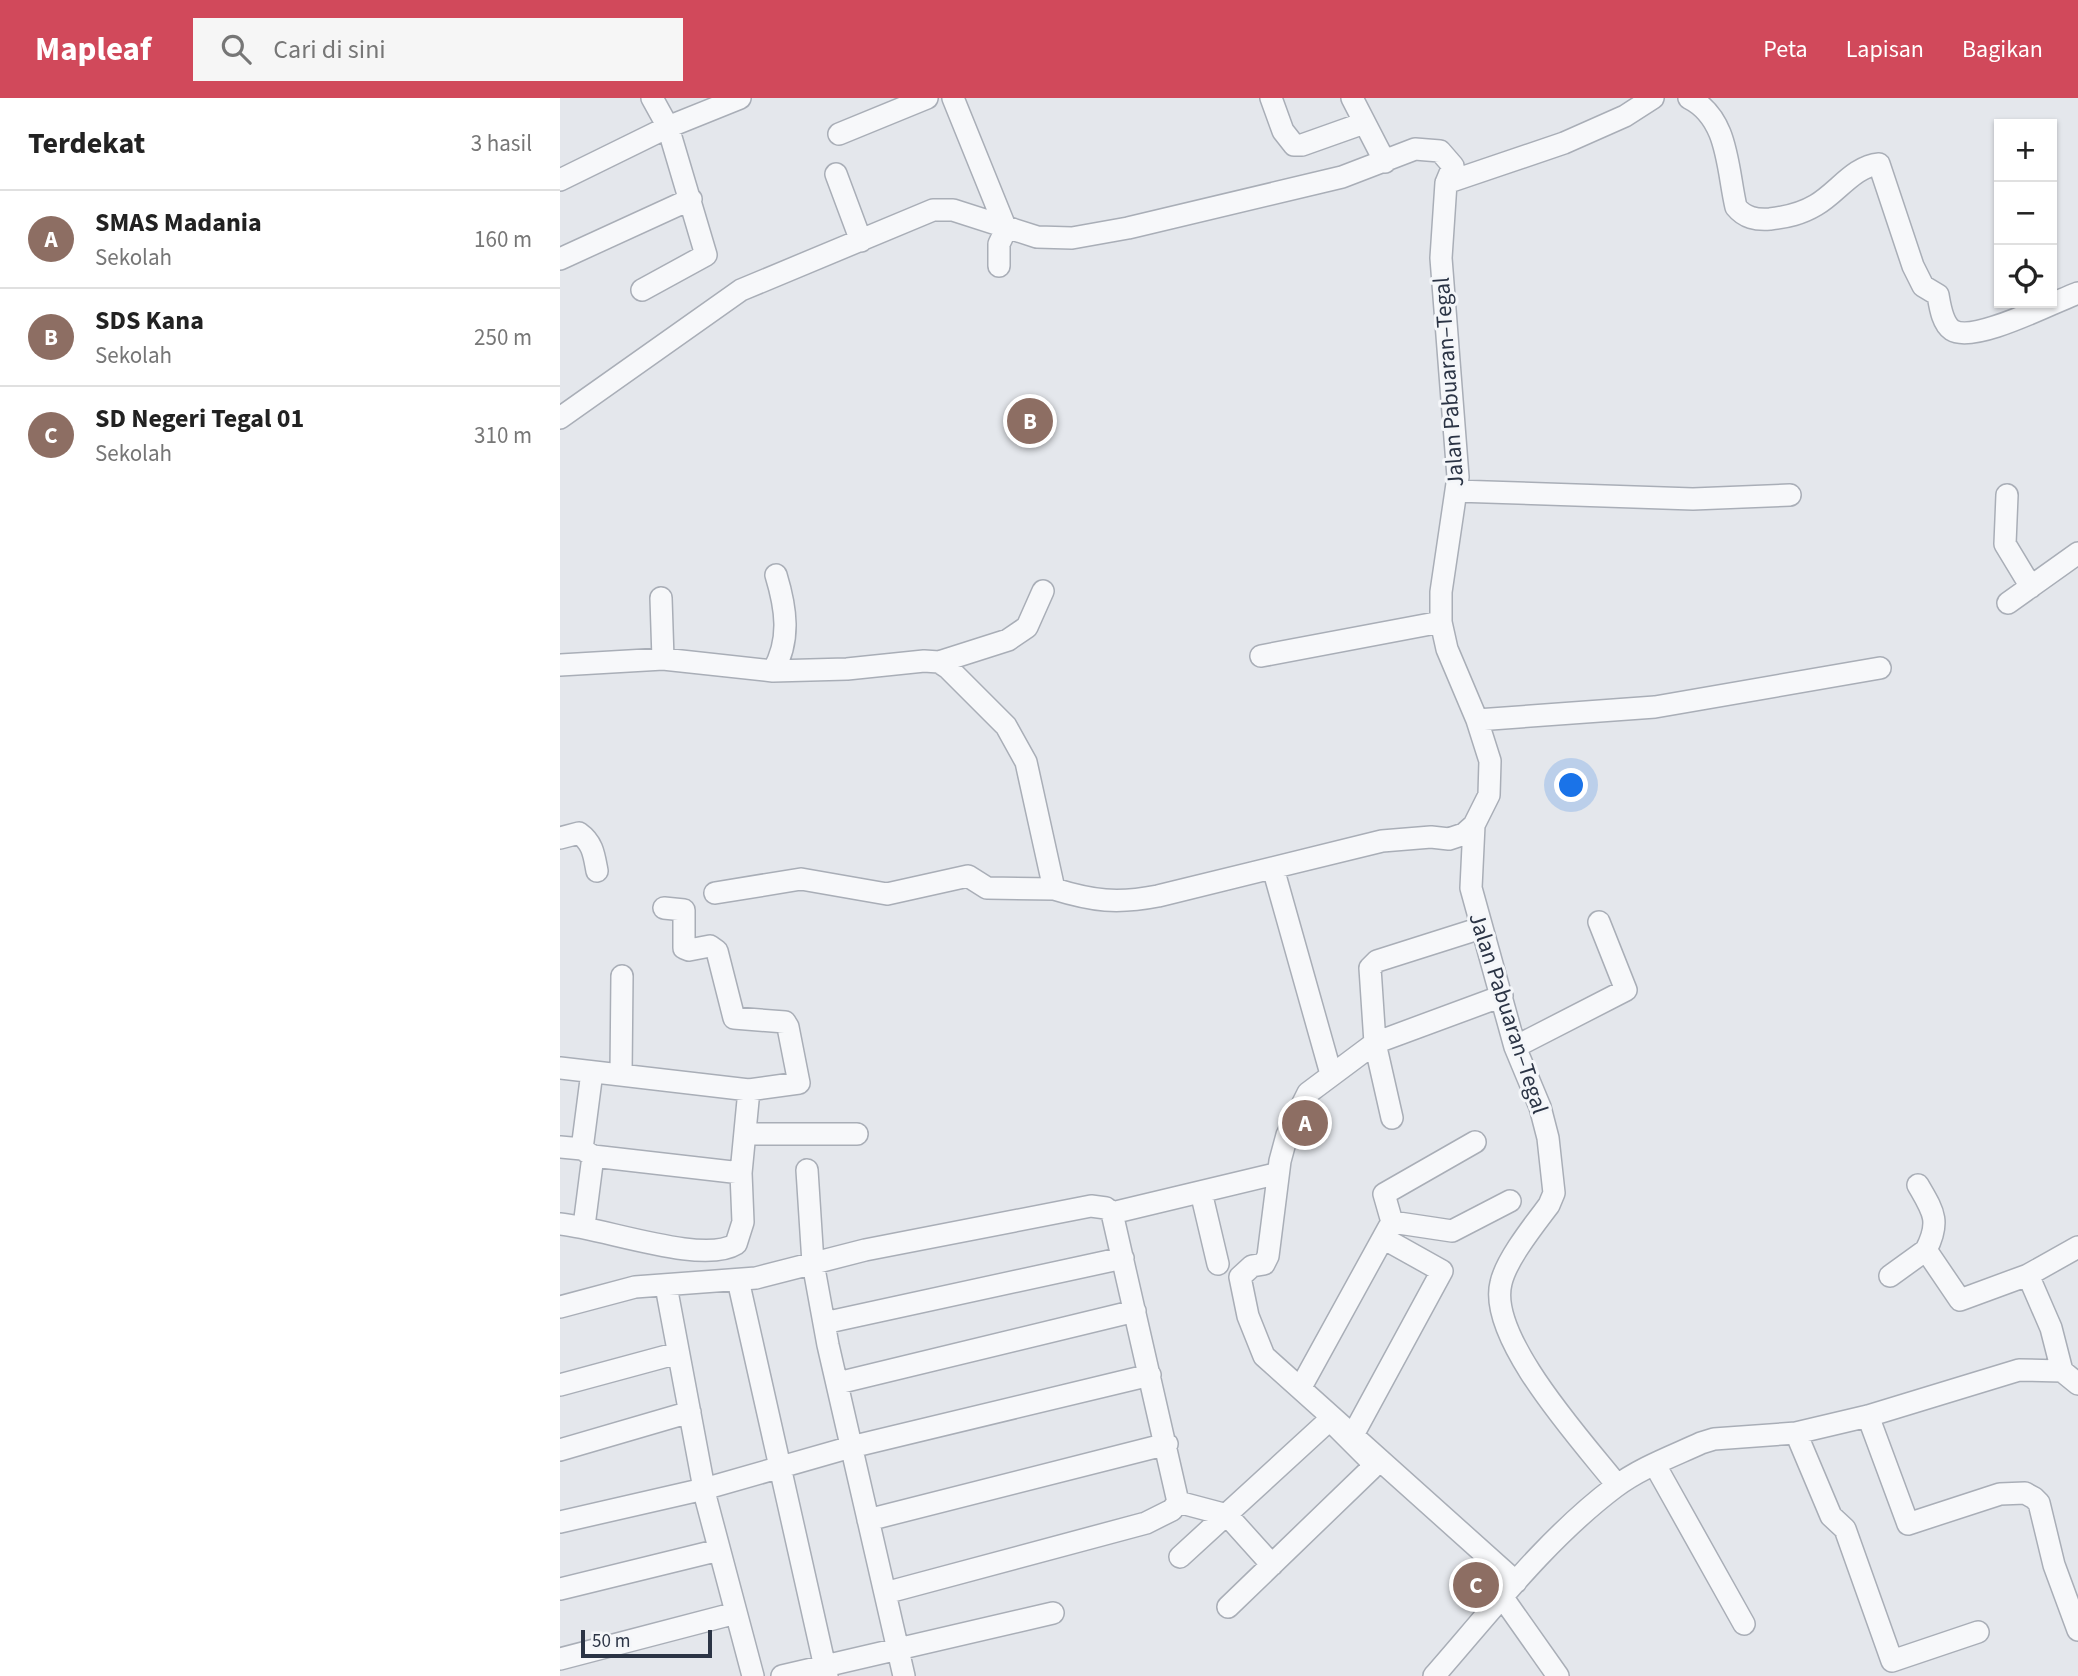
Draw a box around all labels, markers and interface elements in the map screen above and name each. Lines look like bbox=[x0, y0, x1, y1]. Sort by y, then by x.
search box bbox=[193, 18, 683, 81]
text: Mapleaf bbox=[35, 26, 151, 73]
icon: search bbox=[217, 30, 255, 68]
text: Cari di sini bbox=[273, 31, 386, 68]
text: Peta bbox=[1763, 32, 1808, 67]
text: Lapisan bbox=[1846, 32, 1924, 67]
text: Bagikan bbox=[1962, 32, 2043, 67]
map controls bbox=[1994, 119, 2057, 308]
button: + bbox=[1994, 119, 2057, 182]
text: Terdekat bbox=[28, 122, 145, 165]
text: 3 hasil bbox=[471, 127, 532, 160]
button: − bbox=[1994, 182, 2057, 245]
text: SMAS Madania bbox=[95, 204, 262, 241]
text: A bbox=[44, 223, 58, 256]
text: 160 m bbox=[474, 223, 532, 256]
text: Sekolah bbox=[95, 241, 172, 274]
button: locate bbox=[1994, 245, 2057, 308]
street label: Jalan Pabuaran–Tegal bbox=[1425, 276, 1472, 488]
text: SDS Kana bbox=[95, 302, 204, 339]
text: B bbox=[44, 321, 58, 354]
text: 250 m bbox=[474, 321, 532, 354]
text: Sekolah bbox=[95, 339, 172, 372]
pin: B bbox=[1007, 395, 1053, 447]
text: SD Negeri Tegal 01 bbox=[95, 400, 304, 437]
text: C bbox=[44, 419, 58, 452]
text: 310 m bbox=[474, 419, 532, 452]
text: Sekolah bbox=[95, 437, 172, 470]
your location bbox=[1554, 768, 1588, 802]
street label: Jalan Pabuaran–Tegal bbox=[1460, 908, 1557, 1118]
pin: A bbox=[1282, 1097, 1328, 1149]
pin: C bbox=[1453, 1559, 1499, 1611]
scale bar bbox=[581, 1627, 712, 1659]
text: 50 m bbox=[592, 1628, 630, 1655]

